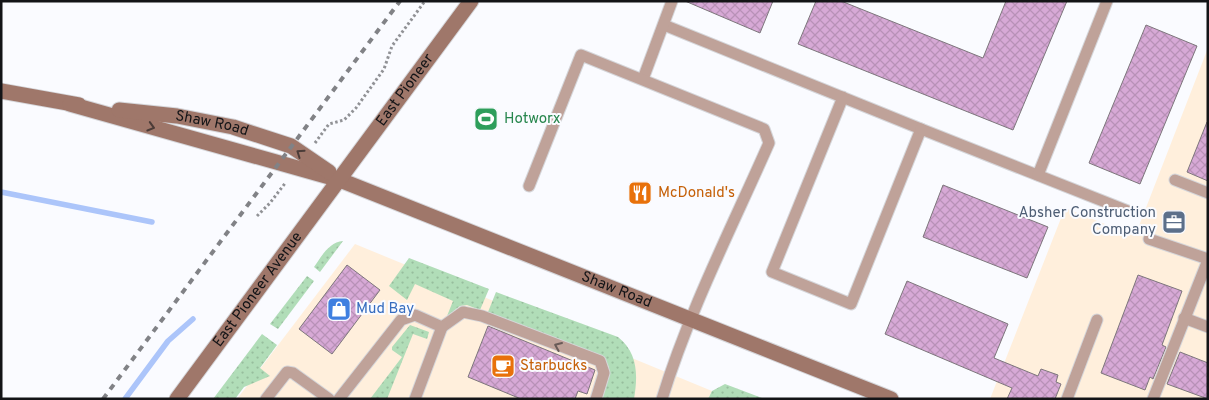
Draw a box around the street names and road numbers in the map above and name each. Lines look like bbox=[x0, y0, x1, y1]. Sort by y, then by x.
street label: East Pioneer bbox=[372, 50, 438, 130]
street label: Shaw Road bbox=[174, 106, 251, 141]
street label: East Pioneer Avenue bbox=[209, 228, 307, 351]
street label: Shaw Road bbox=[578, 267, 655, 312]

